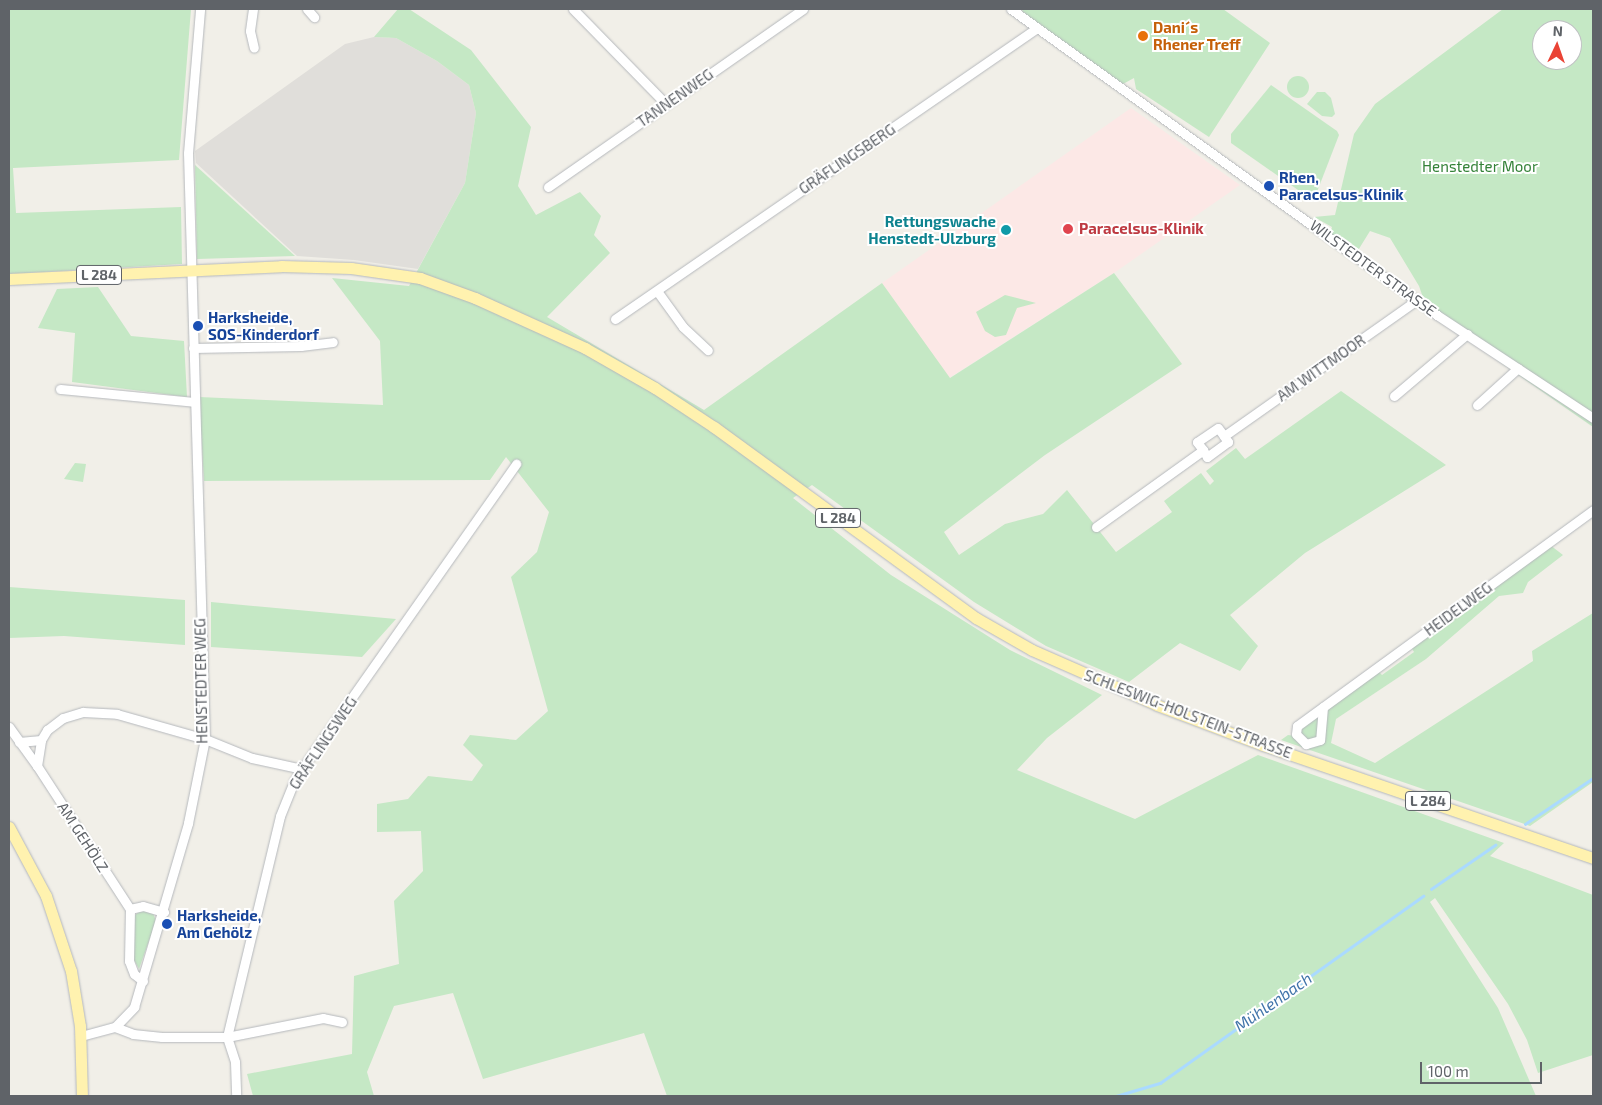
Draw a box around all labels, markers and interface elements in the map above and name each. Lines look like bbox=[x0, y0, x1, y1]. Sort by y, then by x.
place label: Dani´s Rhener Treff bbox=[1153, 18, 1241, 53]
north arrow bbox=[1532, 20, 1582, 70]
text: N bbox=[1552, 22, 1563, 39]
marker: Dani´s Rhener Treff bbox=[1137, 30, 1149, 42]
street label: TANNENWEG bbox=[633, 65, 717, 131]
street label: GRÄFLINGSBERG bbox=[795, 120, 899, 198]
park label: Henstedter Moor bbox=[1422, 158, 1538, 176]
place label: Rhen, Paracelsus-Klinik bbox=[1279, 168, 1404, 203]
marker: Rhen, Paracelsus-Klinik bbox=[1263, 180, 1275, 192]
place label: Rettungswache Henstedt-Ulzburg bbox=[868, 212, 996, 247]
street label: WILSTEDTER STRASSE bbox=[1306, 216, 1440, 320]
place label: Paracelsus-Klinik bbox=[1079, 220, 1204, 238]
marker: Paracelsus-Klinik bbox=[1061, 222, 1075, 236]
marker: Rettungswache Henstedt-Ulzburg bbox=[1000, 224, 1012, 236]
road number: L 284 bbox=[75, 264, 123, 286]
place label: Harksheide, SOS-Kinderdorf bbox=[208, 308, 319, 343]
marker: Harksheide, SOS-Kinderdorf bbox=[192, 320, 204, 332]
street label: AM WITTMOOR bbox=[1273, 331, 1369, 405]
road number: L 284 bbox=[814, 506, 862, 530]
street label: HEIDELWEG bbox=[1420, 578, 1496, 640]
street label: HENSTEDTER WEG bbox=[191, 618, 211, 744]
street label: SCHLESWIG-HOLSTEIN-STRASSE bbox=[1082, 666, 1294, 762]
street label: GRÄFLINGSWEG bbox=[285, 693, 361, 793]
road number: L 284 bbox=[1404, 789, 1452, 812]
street label: AM GEHÖLZ bbox=[54, 799, 112, 875]
place label: Harksheide, Am Gehölz bbox=[177, 906, 261, 941]
marker: Harksheide, Am Gehölz bbox=[161, 918, 173, 930]
water label: Mühlenbach bbox=[1231, 968, 1315, 1036]
scale bar bbox=[1422, 1052, 1544, 1084]
text: 100 m bbox=[1428, 1062, 1469, 1080]

